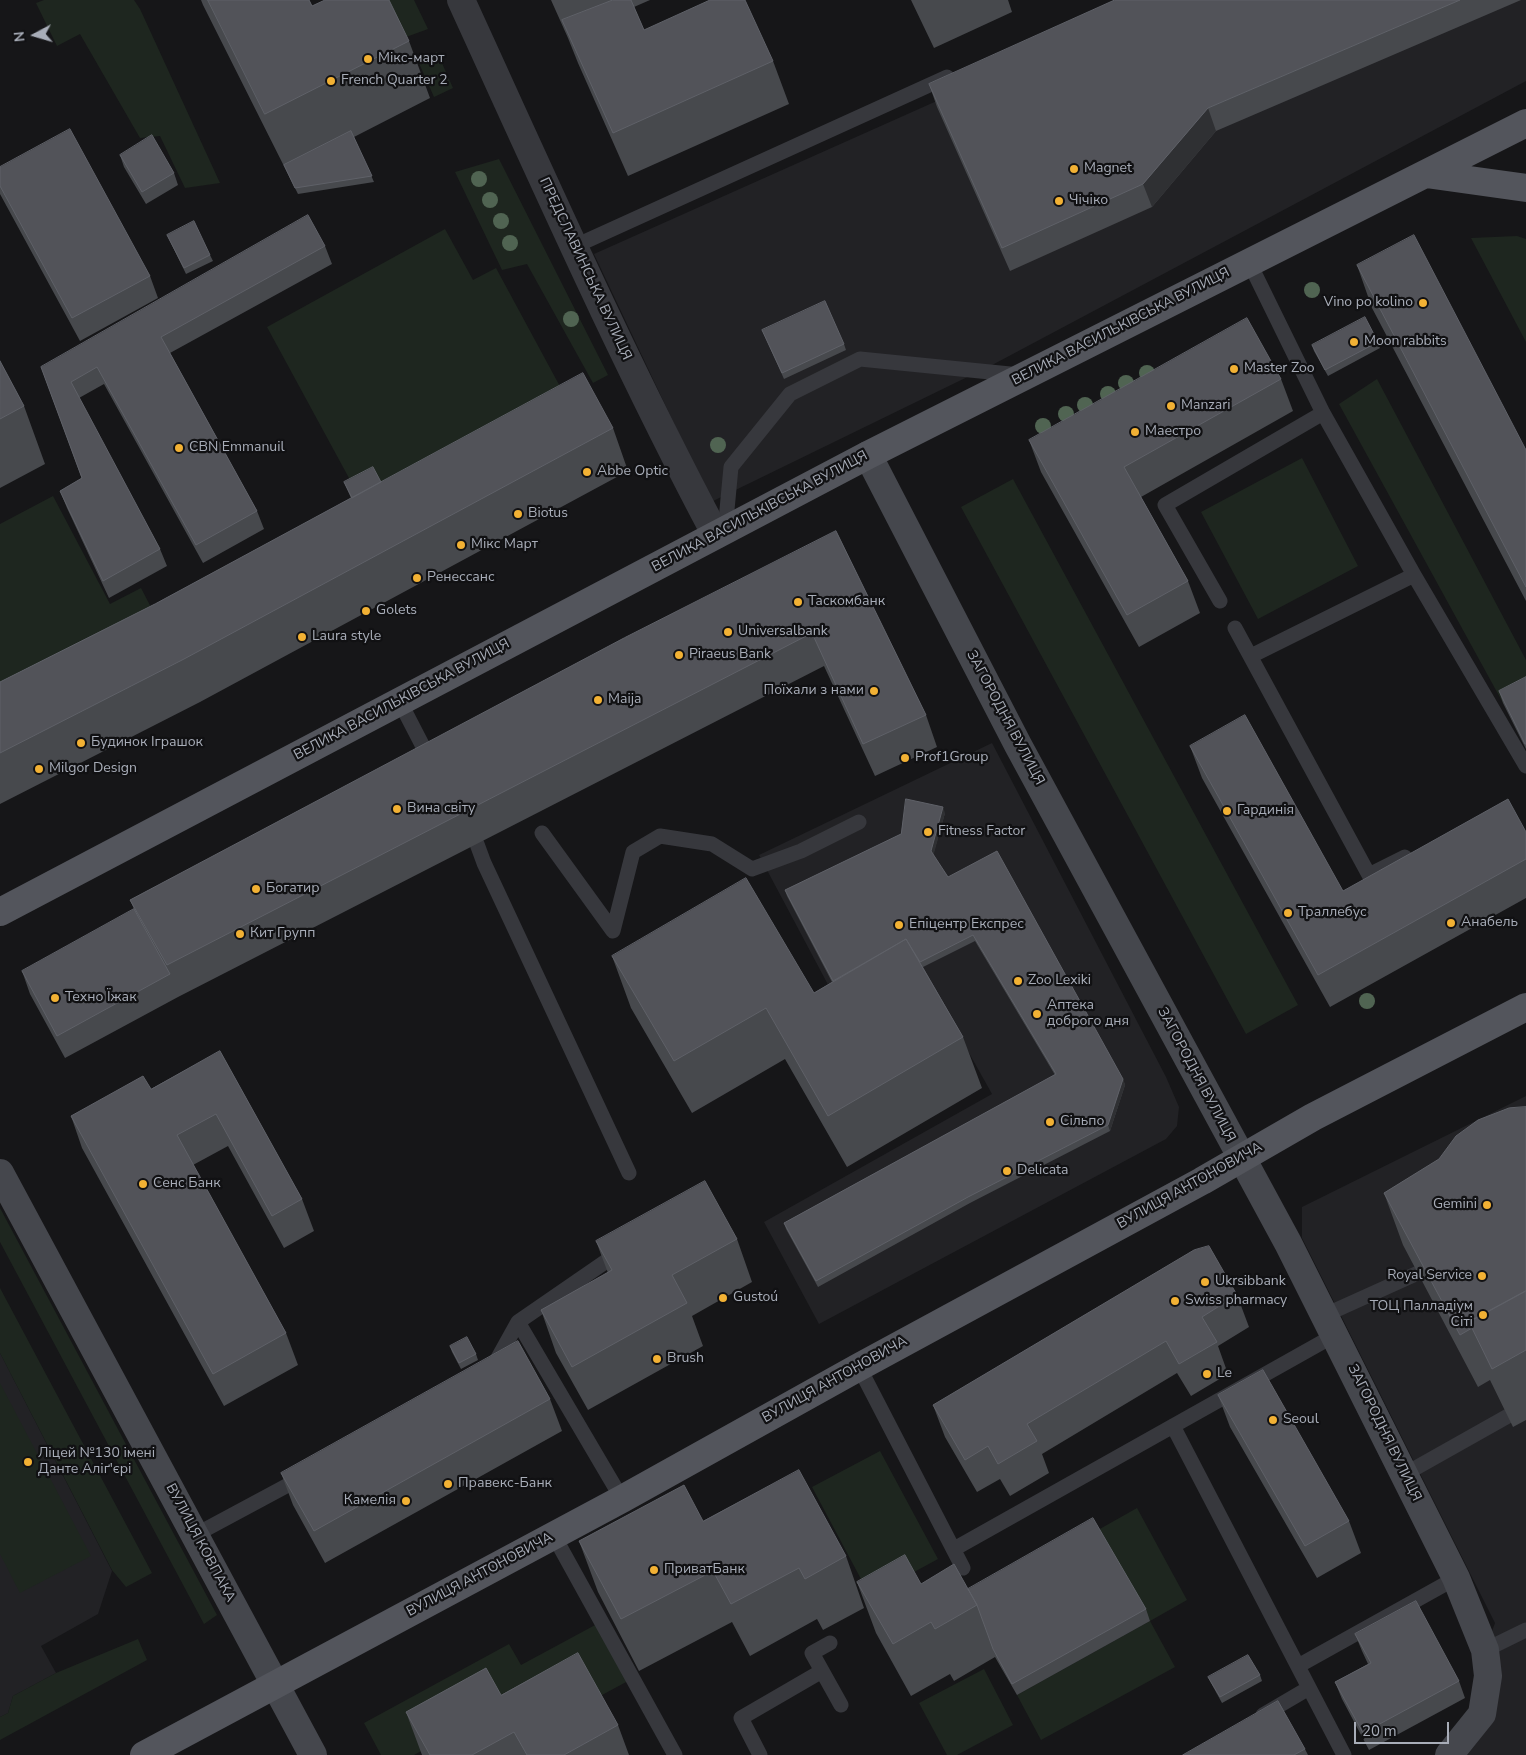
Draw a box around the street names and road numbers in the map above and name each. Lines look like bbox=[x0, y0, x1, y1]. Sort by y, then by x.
street label: ПРЕДСЛАВИНСЬКА ВУЛИЦЯ bbox=[535, 175, 635, 363]
street label: ВЕЛИКА ВАСИЛЬКІВСЬКА ВУЛИЦЯ bbox=[1009, 265, 1233, 389]
street label: ВЕЛИКА ВАСИЛЬКІВСЬКА ВУЛИЦЯ bbox=[649, 448, 871, 576]
street label: ВЕЛИКА ВАСИЛЬКІВСЬКА ВУЛИЦЯ bbox=[291, 636, 513, 764]
street label: ЗАГОРОДНЯ ВУЛИЦЯ bbox=[962, 648, 1048, 788]
street label: ЗАГОРОДНЯ ВУЛИЦЯ bbox=[1153, 1005, 1239, 1145]
street label: ВУЛИЦЯ АНТОНОВИЧА bbox=[1115, 1139, 1265, 1233]
street label: ВУЛИЦЯ АНТОНОВИЧА bbox=[760, 1333, 910, 1427]
street label: ЗАГОРОДНЯ ВУЛИЦЯ bbox=[1344, 1362, 1424, 1504]
street label: ВУЛИЦЯ КОВПАКА bbox=[162, 1481, 238, 1605]
street label: ВУЛИЦЯ АНТОНОВИЧА bbox=[404, 1529, 556, 1621]

